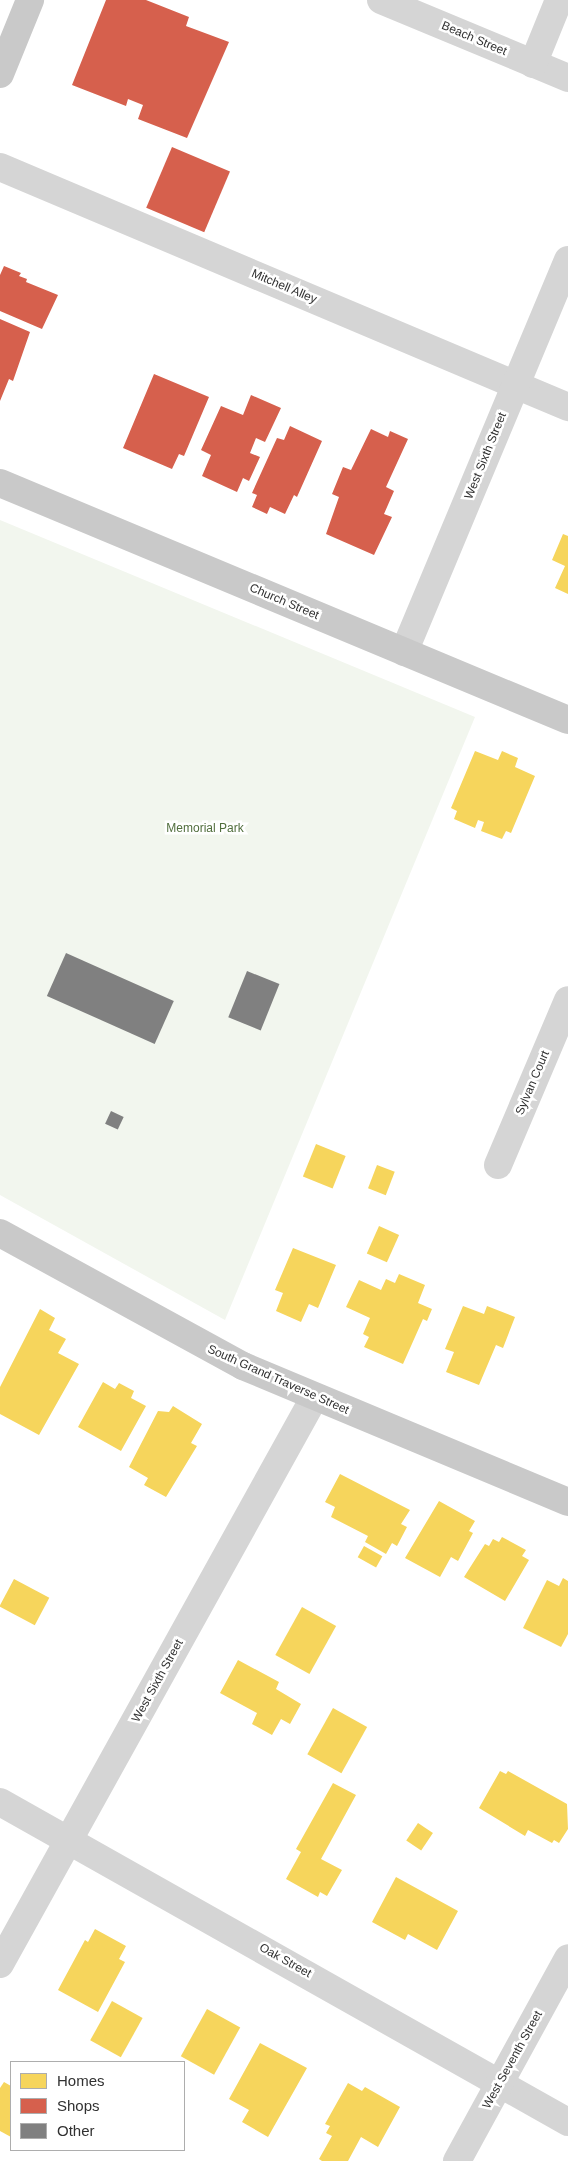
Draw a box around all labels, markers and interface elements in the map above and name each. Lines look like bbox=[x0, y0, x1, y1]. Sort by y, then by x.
street label: Beach Street bbox=[439, 19, 509, 59]
street label: Mitchell Alley bbox=[249, 267, 319, 307]
street label: West Sixth Street bbox=[462, 410, 510, 502]
street label: Church Street bbox=[247, 581, 321, 623]
park label: Memorial Park bbox=[166, 822, 244, 836]
street label: Sylvan Court bbox=[513, 1049, 553, 1117]
street label: South Grand Traverse Street bbox=[205, 1342, 351, 1418]
street label: West Sixth Street bbox=[129, 1637, 187, 1725]
street label: Oak Street bbox=[256, 1941, 314, 1981]
street label: West Seventh Street bbox=[480, 2008, 546, 2112]
legend bbox=[10, 2061, 185, 2151]
text: Homes bbox=[57, 2072, 105, 2089]
text: Shops bbox=[57, 2097, 100, 2114]
text: Other bbox=[57, 2122, 95, 2139]

